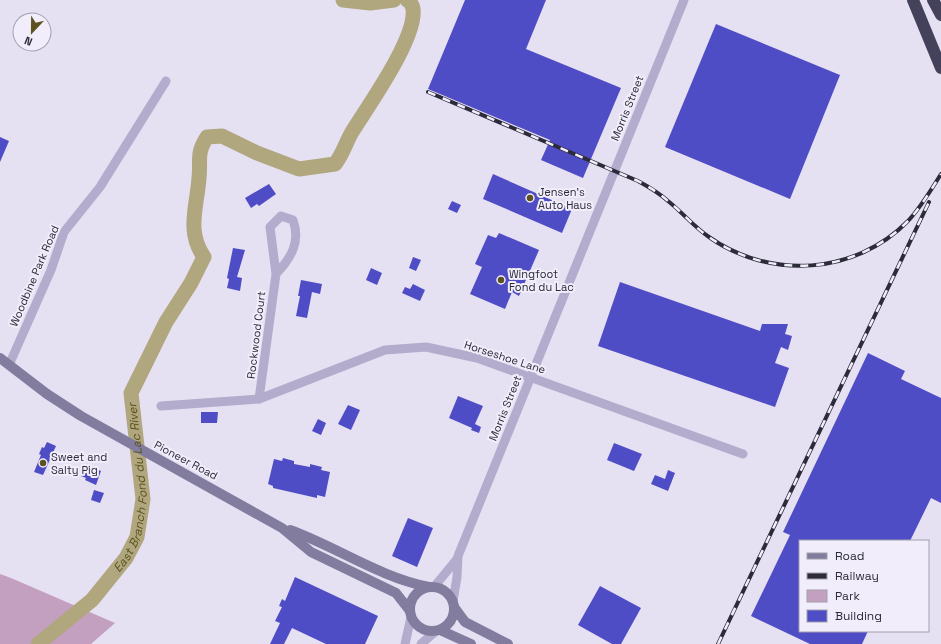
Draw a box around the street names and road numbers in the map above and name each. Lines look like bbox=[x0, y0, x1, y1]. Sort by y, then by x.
street label: Morris Street bbox=[607, 73, 647, 143]
street label: Woodbine Park Road bbox=[6, 223, 62, 329]
street label: Rockwood Court bbox=[244, 290, 268, 380]
street label: Horseshoe Lane bbox=[463, 337, 547, 377]
street label: Morris Street bbox=[485, 373, 525, 443]
street label: Pioneer Road bbox=[152, 437, 220, 483]

